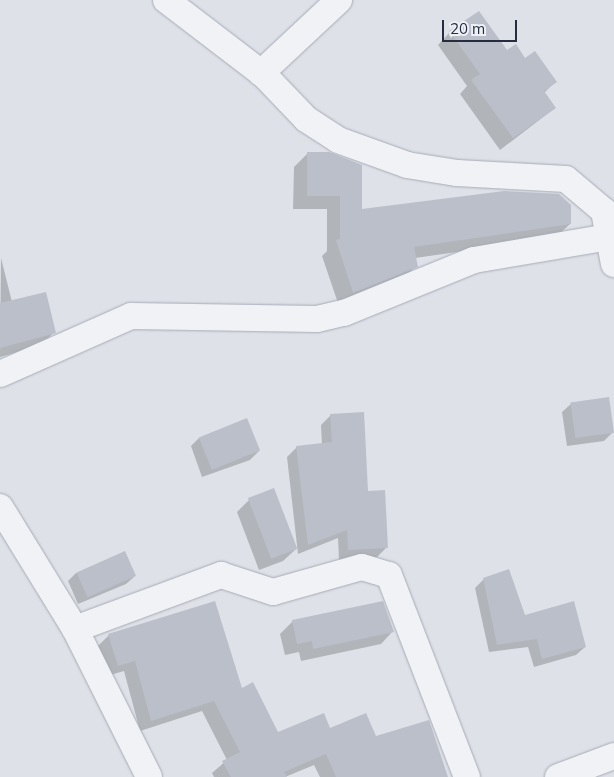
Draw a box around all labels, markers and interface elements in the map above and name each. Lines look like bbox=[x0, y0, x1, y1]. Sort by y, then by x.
scale bar bbox=[444, 10, 519, 42]
text: 20 m bbox=[450, 19, 485, 38]

